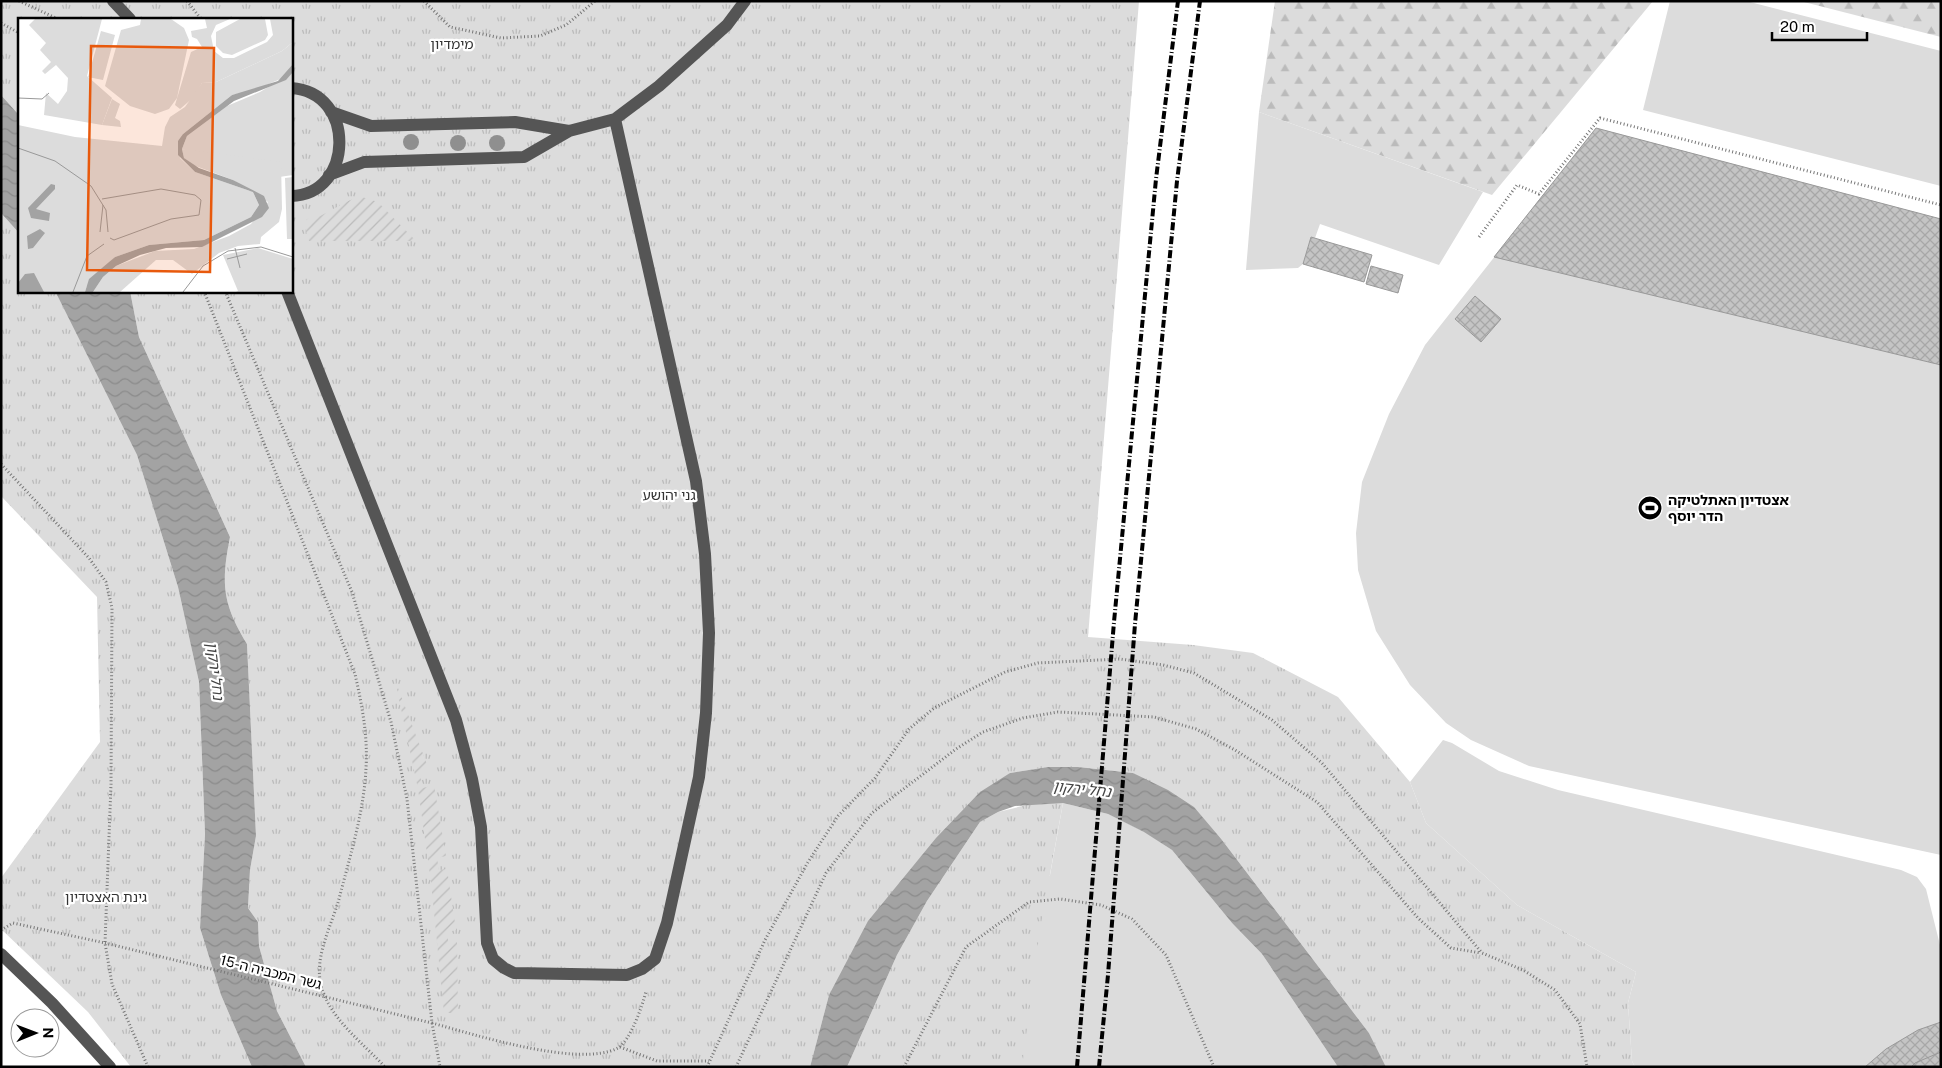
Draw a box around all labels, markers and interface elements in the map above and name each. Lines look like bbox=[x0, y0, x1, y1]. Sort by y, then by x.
scale bar bbox=[1772, 10, 1867, 42]
inset map bbox=[18, 18, 292, 292]
text: 20 m bbox=[1780, 18, 1815, 35]
park label: מימדיון bbox=[430, 36, 474, 52]
park label: גני יהושע bbox=[642, 487, 696, 503]
place label: אצטדיון האתלטיקה הדר יוסף bbox=[1668, 492, 1790, 524]
sports icon: אצטדיון האתלטיקה הדר יוסף bbox=[1637, 495, 1663, 521]
water label: נחל ירקון bbox=[204, 641, 228, 702]
water label: נחל ירקון bbox=[1052, 777, 1113, 800]
park label: גינת האצטדיון bbox=[65, 889, 147, 905]
street label: גשר המכביה ה-15 bbox=[219, 952, 323, 992]
north arrow bbox=[10, 1008, 60, 1058]
text: N bbox=[40, 1027, 56, 1038]

